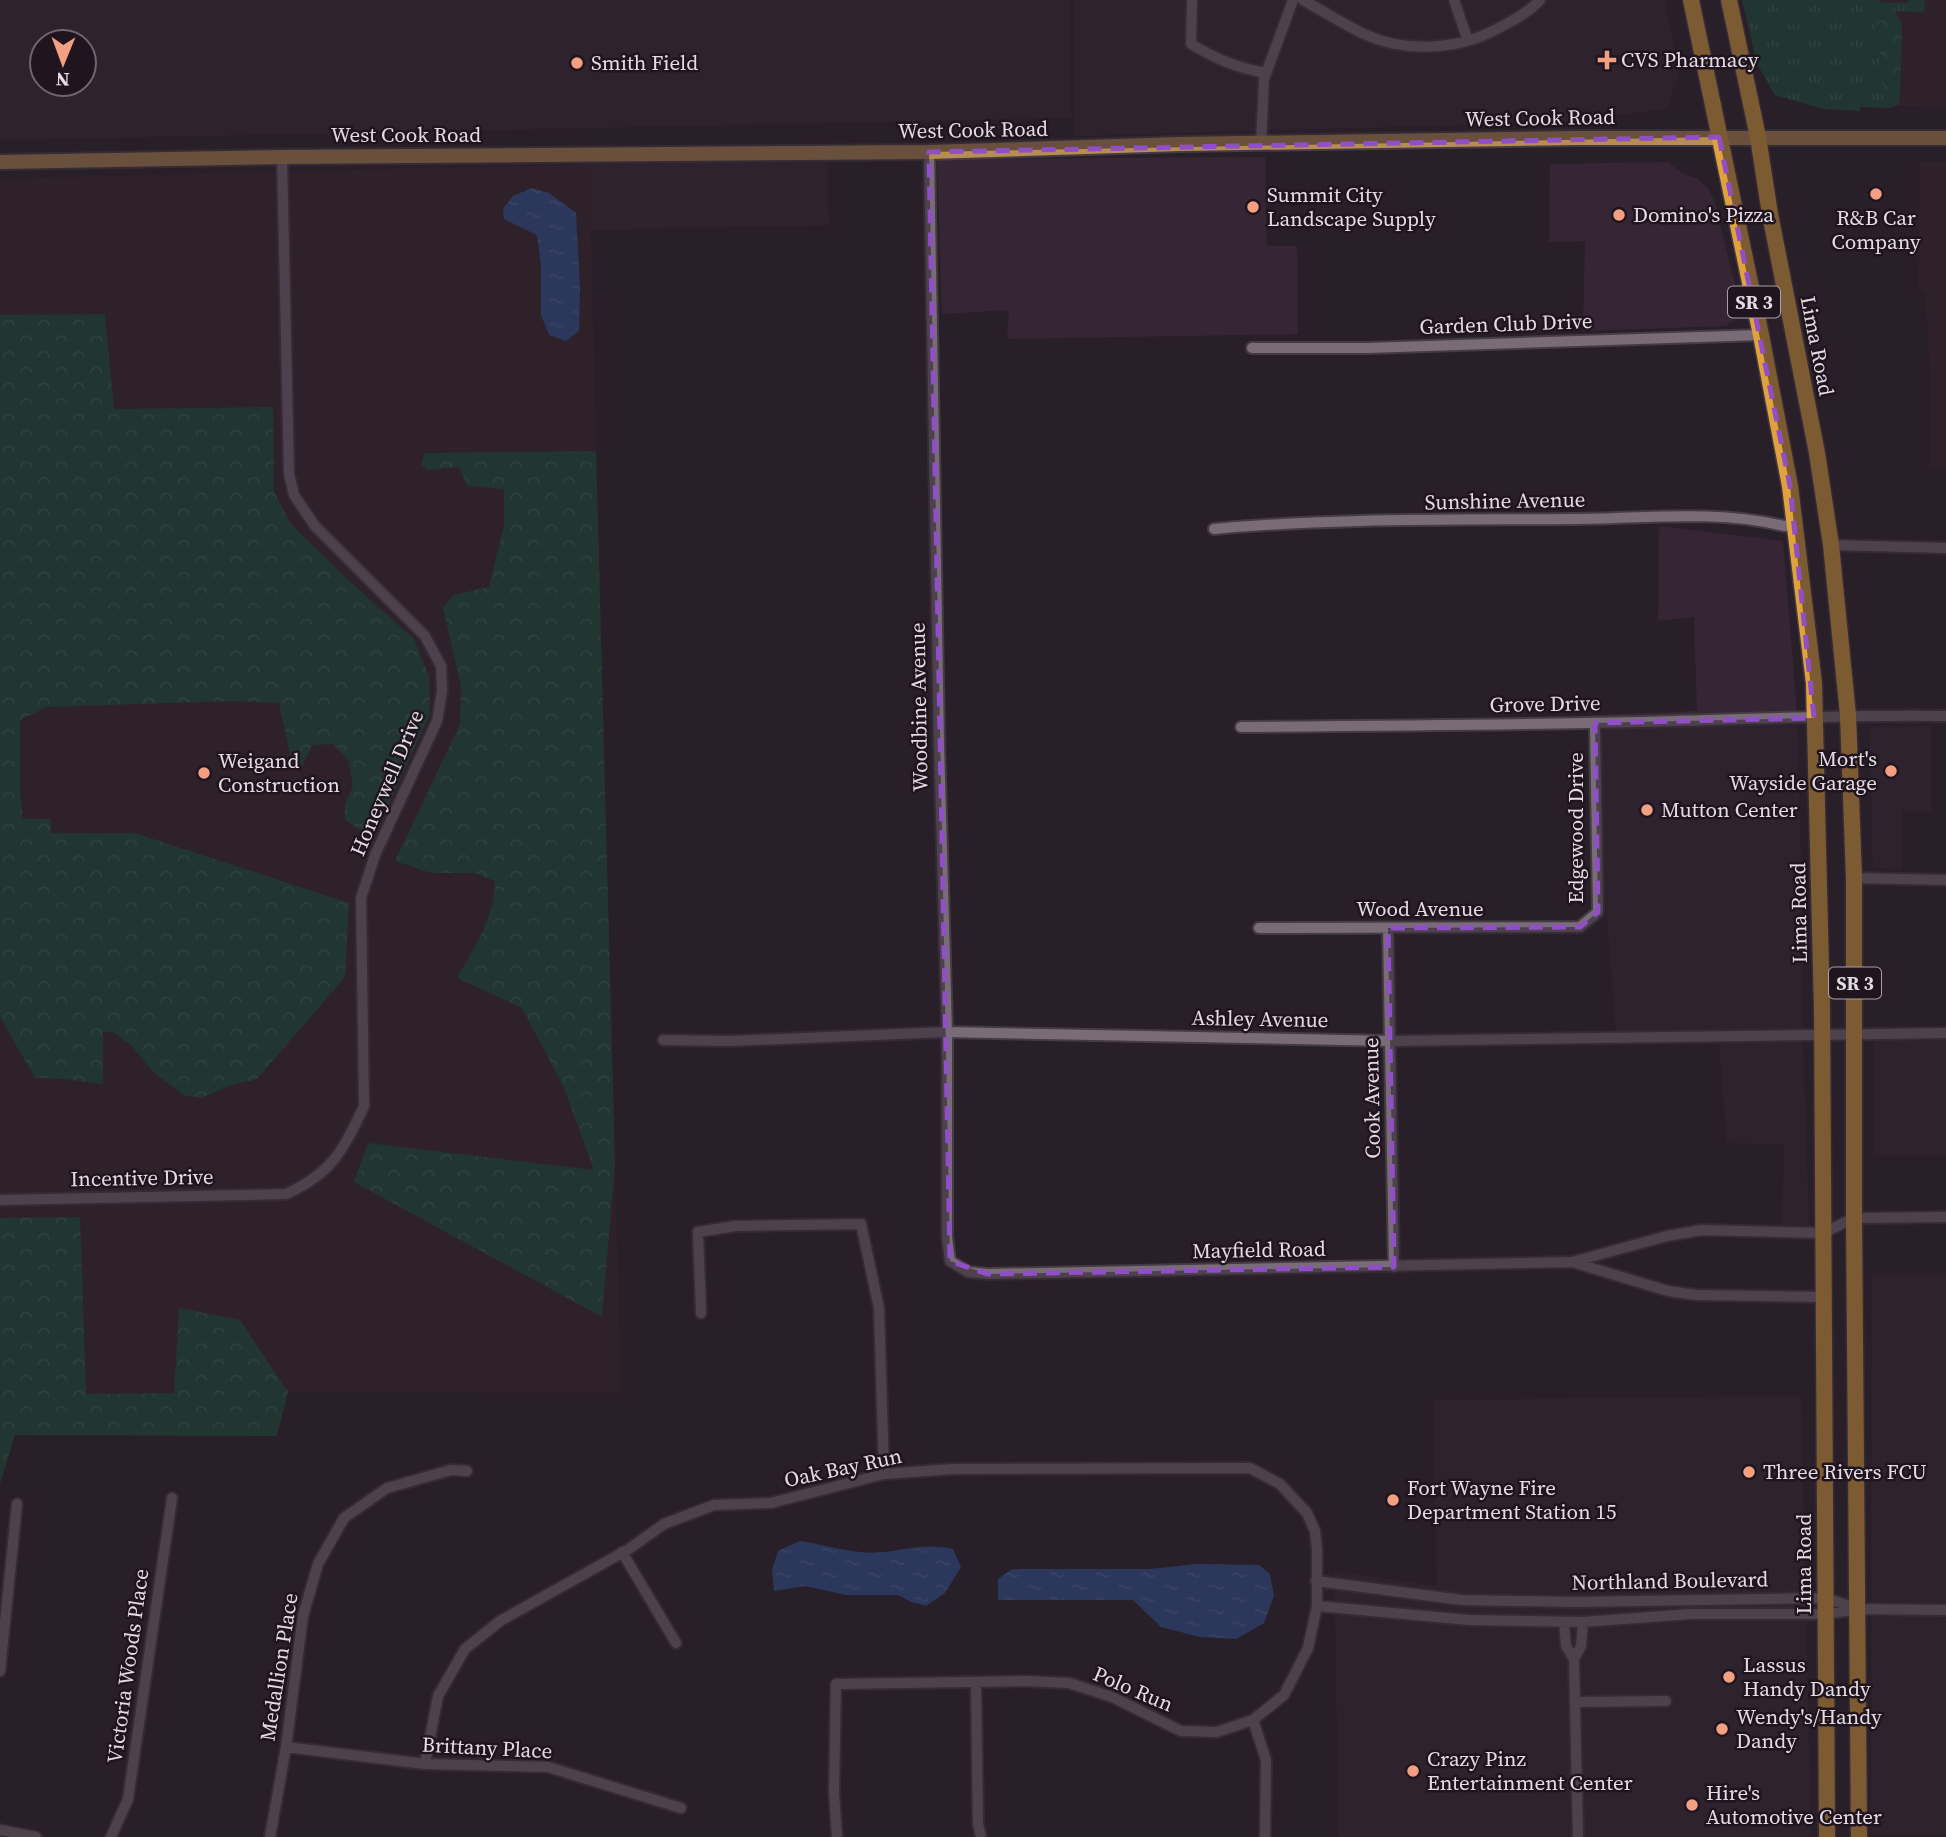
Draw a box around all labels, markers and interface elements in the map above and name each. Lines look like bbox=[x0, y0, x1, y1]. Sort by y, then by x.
north arrow bbox=[28, 28, 98, 98]
place label: CVS Pharmacy bbox=[1621, 45, 1759, 74]
place label: Smith Field bbox=[591, 48, 698, 77]
marker: CVS Pharmacy bbox=[1599, 52, 1615, 68]
marker: Smith Field bbox=[569, 55, 585, 71]
text: N bbox=[55, 67, 70, 93]
street label: West Cook Road bbox=[1465, 102, 1615, 133]
street label: West Cook Road bbox=[898, 114, 1048, 145]
street label: West Cook Road bbox=[331, 120, 481, 149]
place label: Summit City Landscape Supply bbox=[1267, 180, 1436, 233]
marker: R&B Car Company bbox=[1868, 186, 1884, 202]
marker: Summit City Landscape Supply bbox=[1245, 199, 1261, 215]
place label: Domino's Pizza bbox=[1633, 200, 1774, 229]
place label: R&B Car Company bbox=[1831, 203, 1921, 256]
marker: Domino's Pizza bbox=[1611, 207, 1627, 223]
road number: SR 3 bbox=[1728, 286, 1780, 318]
street label: Lima Road bbox=[1794, 294, 1841, 398]
street label: Garden Club Drive bbox=[1419, 306, 1593, 341]
street label: Sunshine Avenue bbox=[1424, 485, 1586, 516]
street label: Woodbine Avenue bbox=[903, 622, 934, 792]
street label: Grove Drive bbox=[1489, 688, 1601, 719]
street label: Honeywell Drive bbox=[343, 705, 430, 860]
place label: Mort's Wayside Garage bbox=[1729, 744, 1877, 797]
place label: Weigand Construction bbox=[218, 746, 340, 799]
street label: Edgewood Drive bbox=[1561, 752, 1590, 904]
marker: Mort's Wayside Garage bbox=[1883, 763, 1899, 779]
marker: Weigand Construction bbox=[196, 765, 212, 781]
place label: Mutton Center bbox=[1661, 795, 1798, 824]
marker: Mutton Center bbox=[1639, 802, 1655, 818]
street label: Lima Road bbox=[1783, 862, 1814, 964]
street label: Wood Avenue bbox=[1356, 894, 1484, 923]
road number: SR 3 bbox=[1829, 967, 1881, 998]
street label: Ashley Avenue bbox=[1191, 1003, 1329, 1034]
street label: Cook Avenue bbox=[1356, 1037, 1387, 1159]
street label: Incentive Drive bbox=[70, 1162, 214, 1193]
street label: Mayfield Road bbox=[1192, 1234, 1326, 1265]
street label: Oak Bay Run bbox=[781, 1441, 905, 1494]
place label: Three Rivers FCU bbox=[1763, 1457, 1927, 1486]
marker: Three Rivers FCU bbox=[1741, 1464, 1757, 1480]
place label: Fort Wayne Fire Department Station 15 bbox=[1407, 1473, 1617, 1526]
marker: Fort Wayne Fire Department Station 15 bbox=[1385, 1492, 1401, 1508]
street label: Lima Road bbox=[1789, 1513, 1818, 1614]
street label: Northland Boulevard bbox=[1571, 1564, 1769, 1597]
street label: Victoria Woods Place bbox=[99, 1567, 156, 1765]
street label: Medallion Place bbox=[252, 1591, 305, 1743]
place label: Lassus Handy Dandy bbox=[1743, 1650, 1871, 1703]
street label: Polo Run bbox=[1089, 1659, 1178, 1718]
marker: Lassus Handy Dandy bbox=[1721, 1669, 1737, 1685]
place label: Wendy's/Handy Dandy bbox=[1736, 1702, 1882, 1755]
marker: Wendy's/Handy Dandy bbox=[1714, 1721, 1730, 1737]
street label: Brittany Place bbox=[421, 1730, 553, 1765]
place label: Crazy Pinz Entertainment Center bbox=[1427, 1744, 1633, 1797]
marker: Crazy Pinz Entertainment Center bbox=[1405, 1763, 1421, 1779]
place label: Hire's Automotive Center bbox=[1706, 1778, 1882, 1831]
marker: Hire's Automotive Center bbox=[1684, 1797, 1700, 1813]

